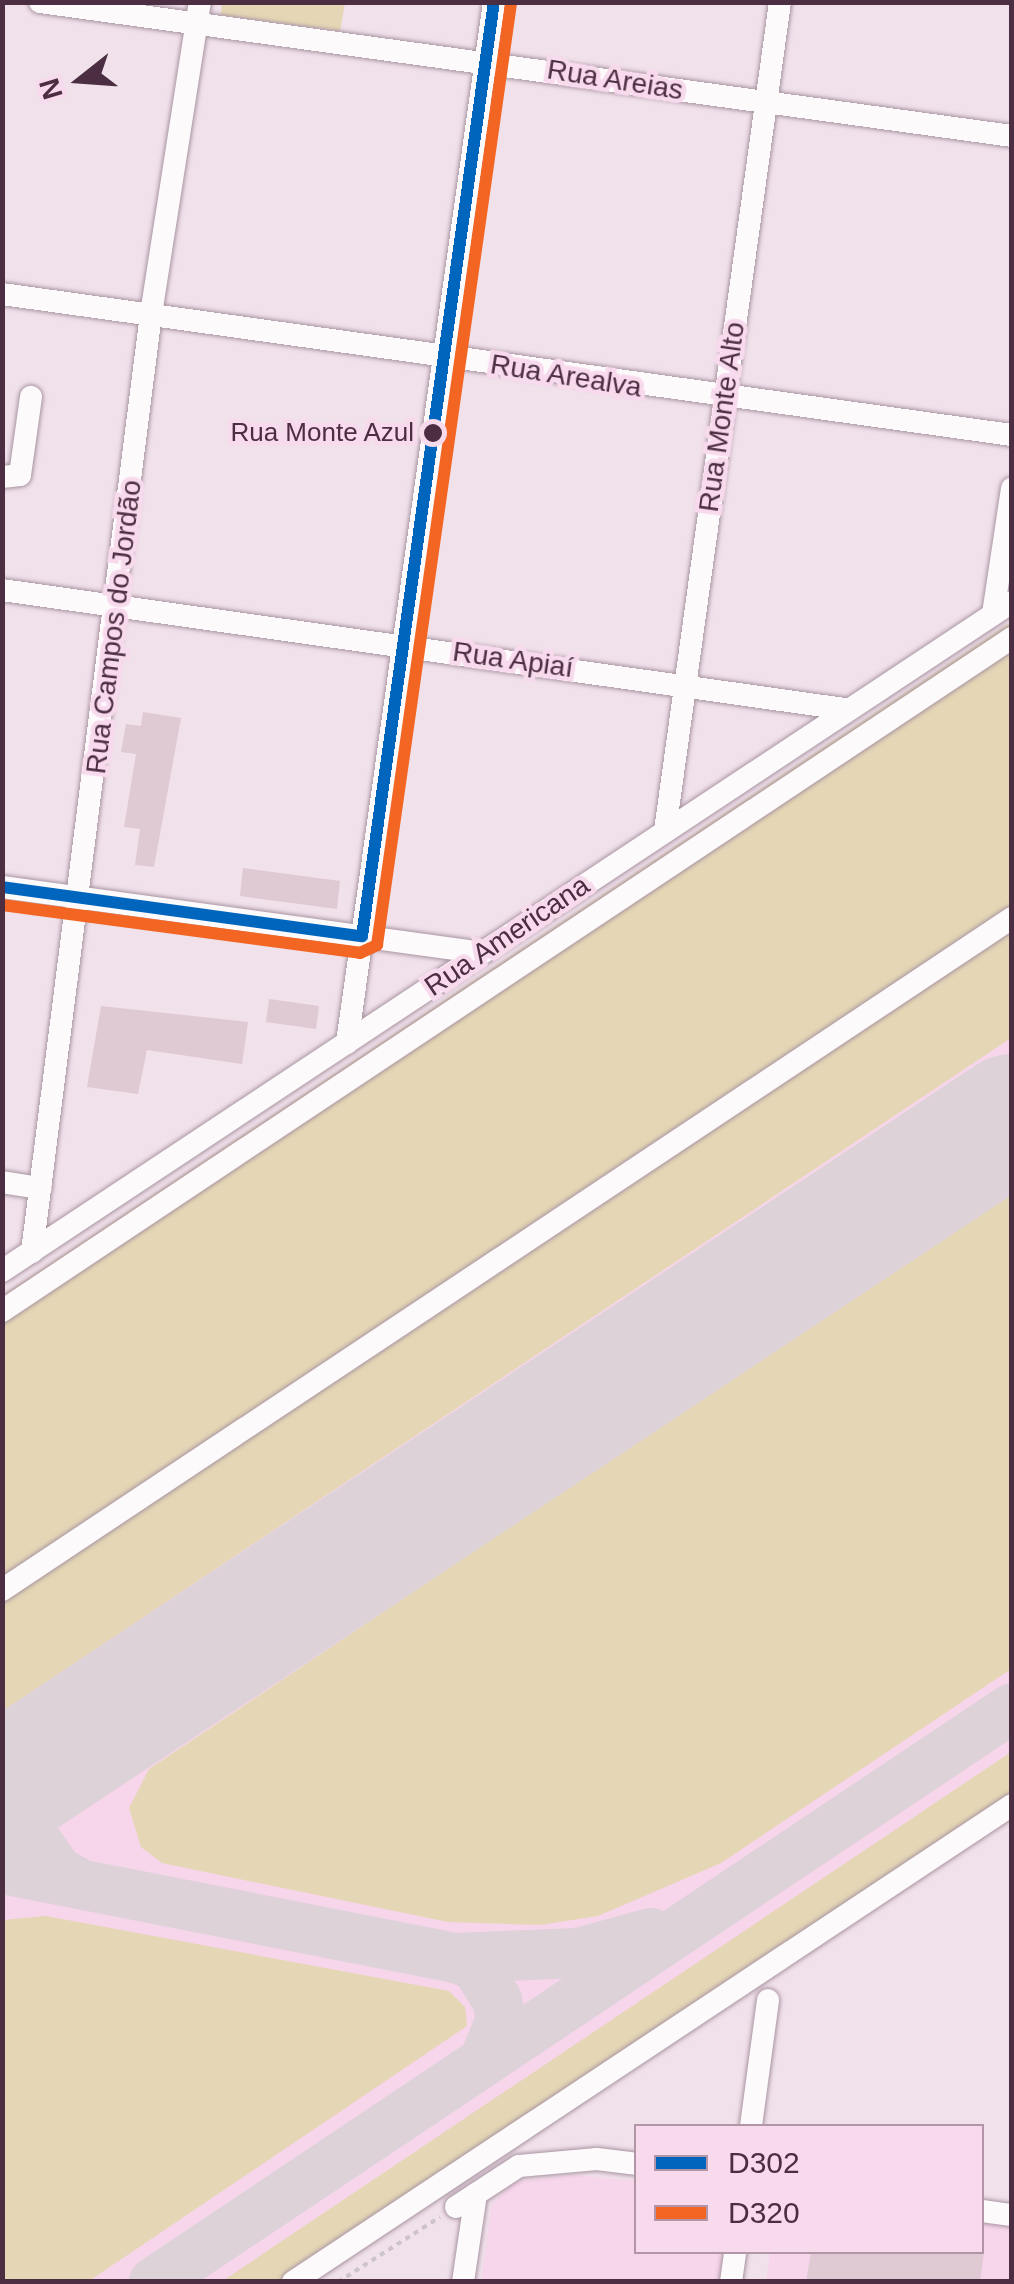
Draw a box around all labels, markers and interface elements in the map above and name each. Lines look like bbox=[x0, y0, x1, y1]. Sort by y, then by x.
north arrow bbox=[30, 30, 130, 130]
street label: Rua Areias bbox=[544, 53, 686, 107]
text: N bbox=[33, 75, 69, 103]
street label: Rua Monte Alto bbox=[692, 319, 752, 515]
street label: Rua Arealva bbox=[487, 347, 645, 405]
place label: Rua Monte Azul bbox=[229, 417, 414, 449]
marker: Rua Monte Azul bbox=[423, 423, 443, 443]
street label: Rua Campos do Jordão bbox=[79, 478, 149, 776]
street label: Rua Apiaí bbox=[450, 635, 576, 685]
street label: Rua Americana bbox=[418, 868, 596, 1004]
legend bbox=[634, 2124, 984, 2254]
text: D302 bbox=[728, 2146, 800, 2179]
text: D320 bbox=[728, 2196, 800, 2229]

